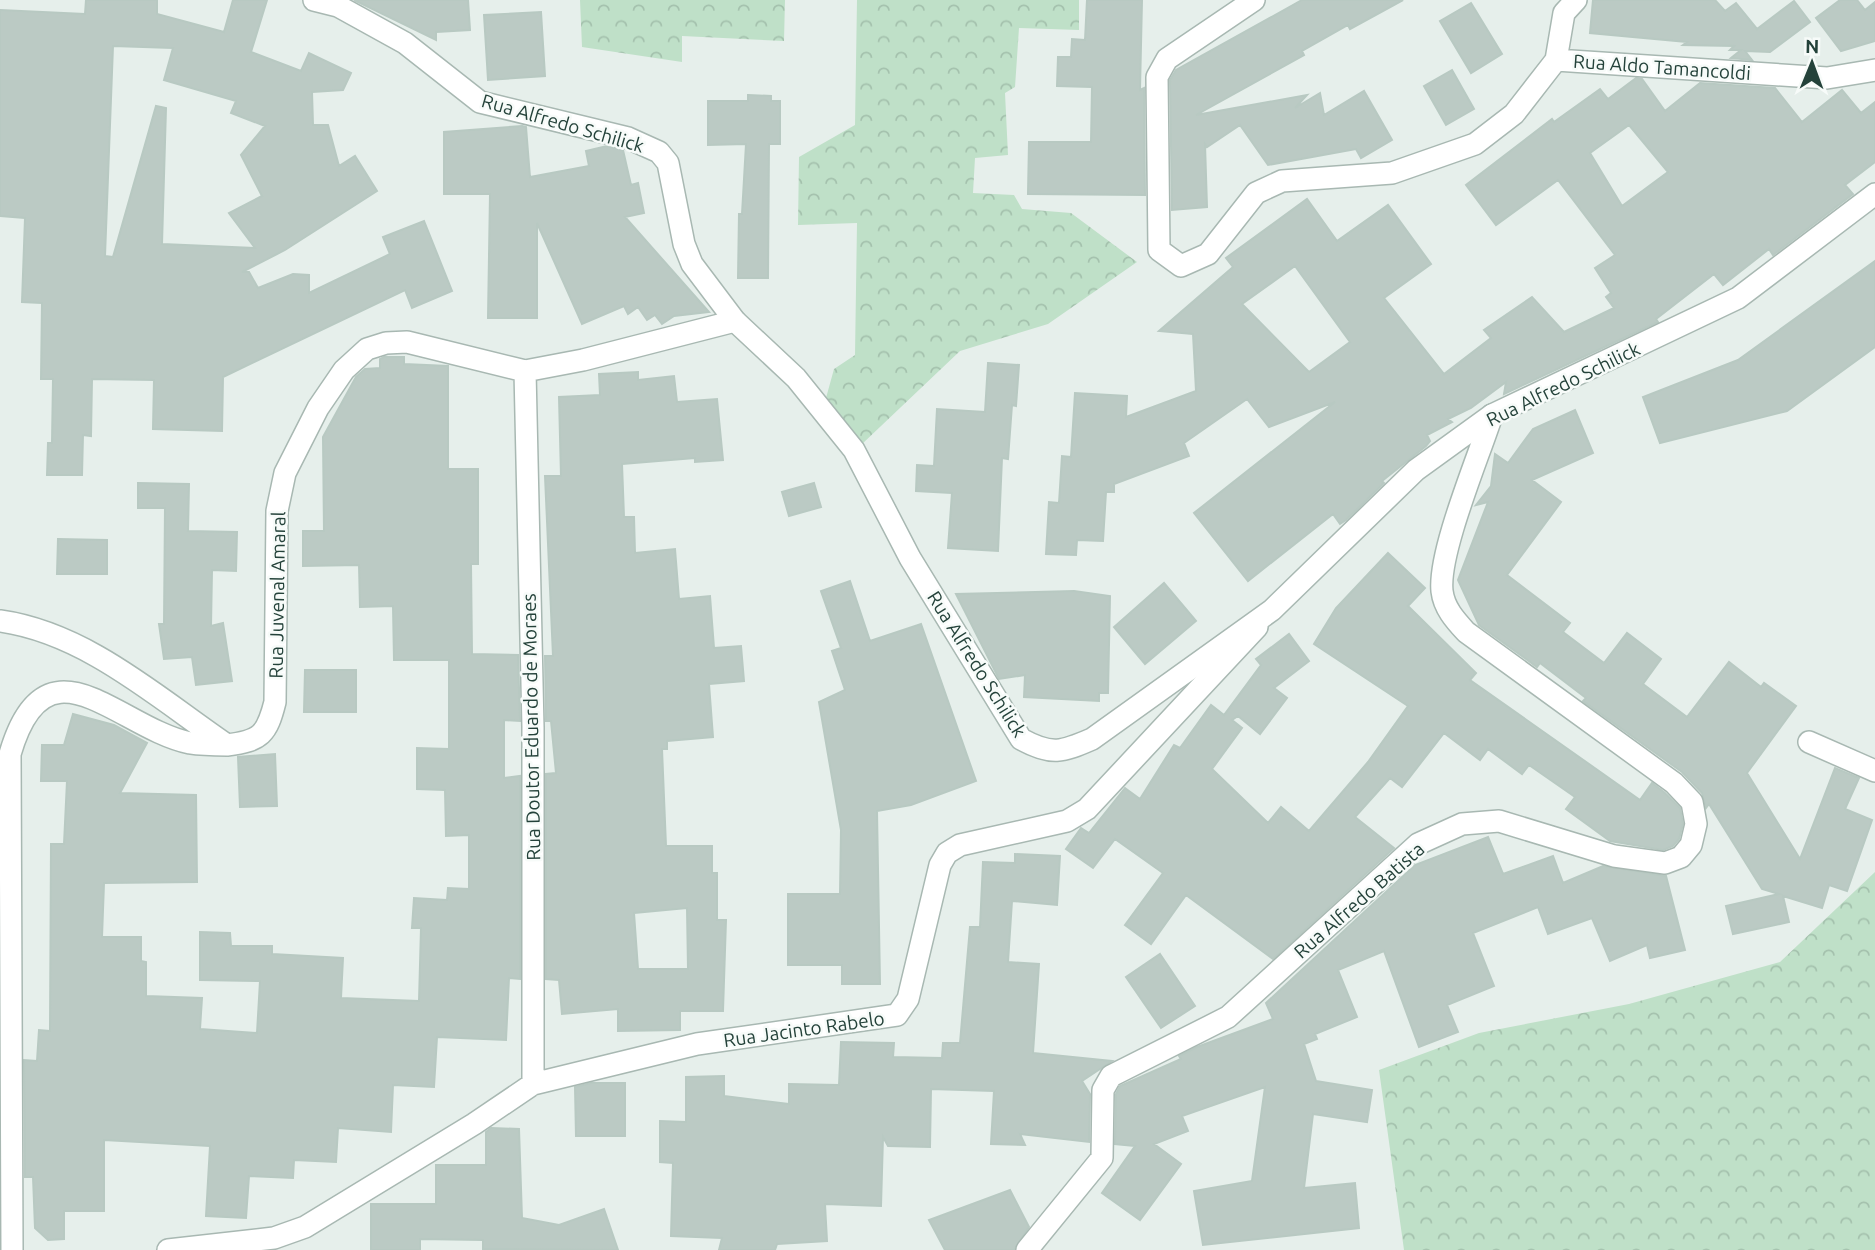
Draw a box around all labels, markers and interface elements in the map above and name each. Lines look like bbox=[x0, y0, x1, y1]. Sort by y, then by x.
north arrow bbox=[1777, 28, 1847, 98]
text: N bbox=[1805, 35, 1820, 57]
street label: Rua Aldo Tamancoldi bbox=[1572, 50, 1752, 84]
street label: Rua Alfredo Schilick bbox=[479, 89, 647, 157]
street label: Rua Alfredo Schilick bbox=[1483, 337, 1644, 431]
street label: Rua Juvenal Amaral bbox=[265, 511, 289, 679]
street label: Rua Alfredo Schilick bbox=[923, 587, 1031, 741]
street label: Rua Doutor Eduardo de Moraes bbox=[518, 593, 544, 861]
street label: Rua Alfredo Batista bbox=[1290, 838, 1428, 962]
street label: Rua Jacinto Rabelo bbox=[722, 1007, 886, 1051]

